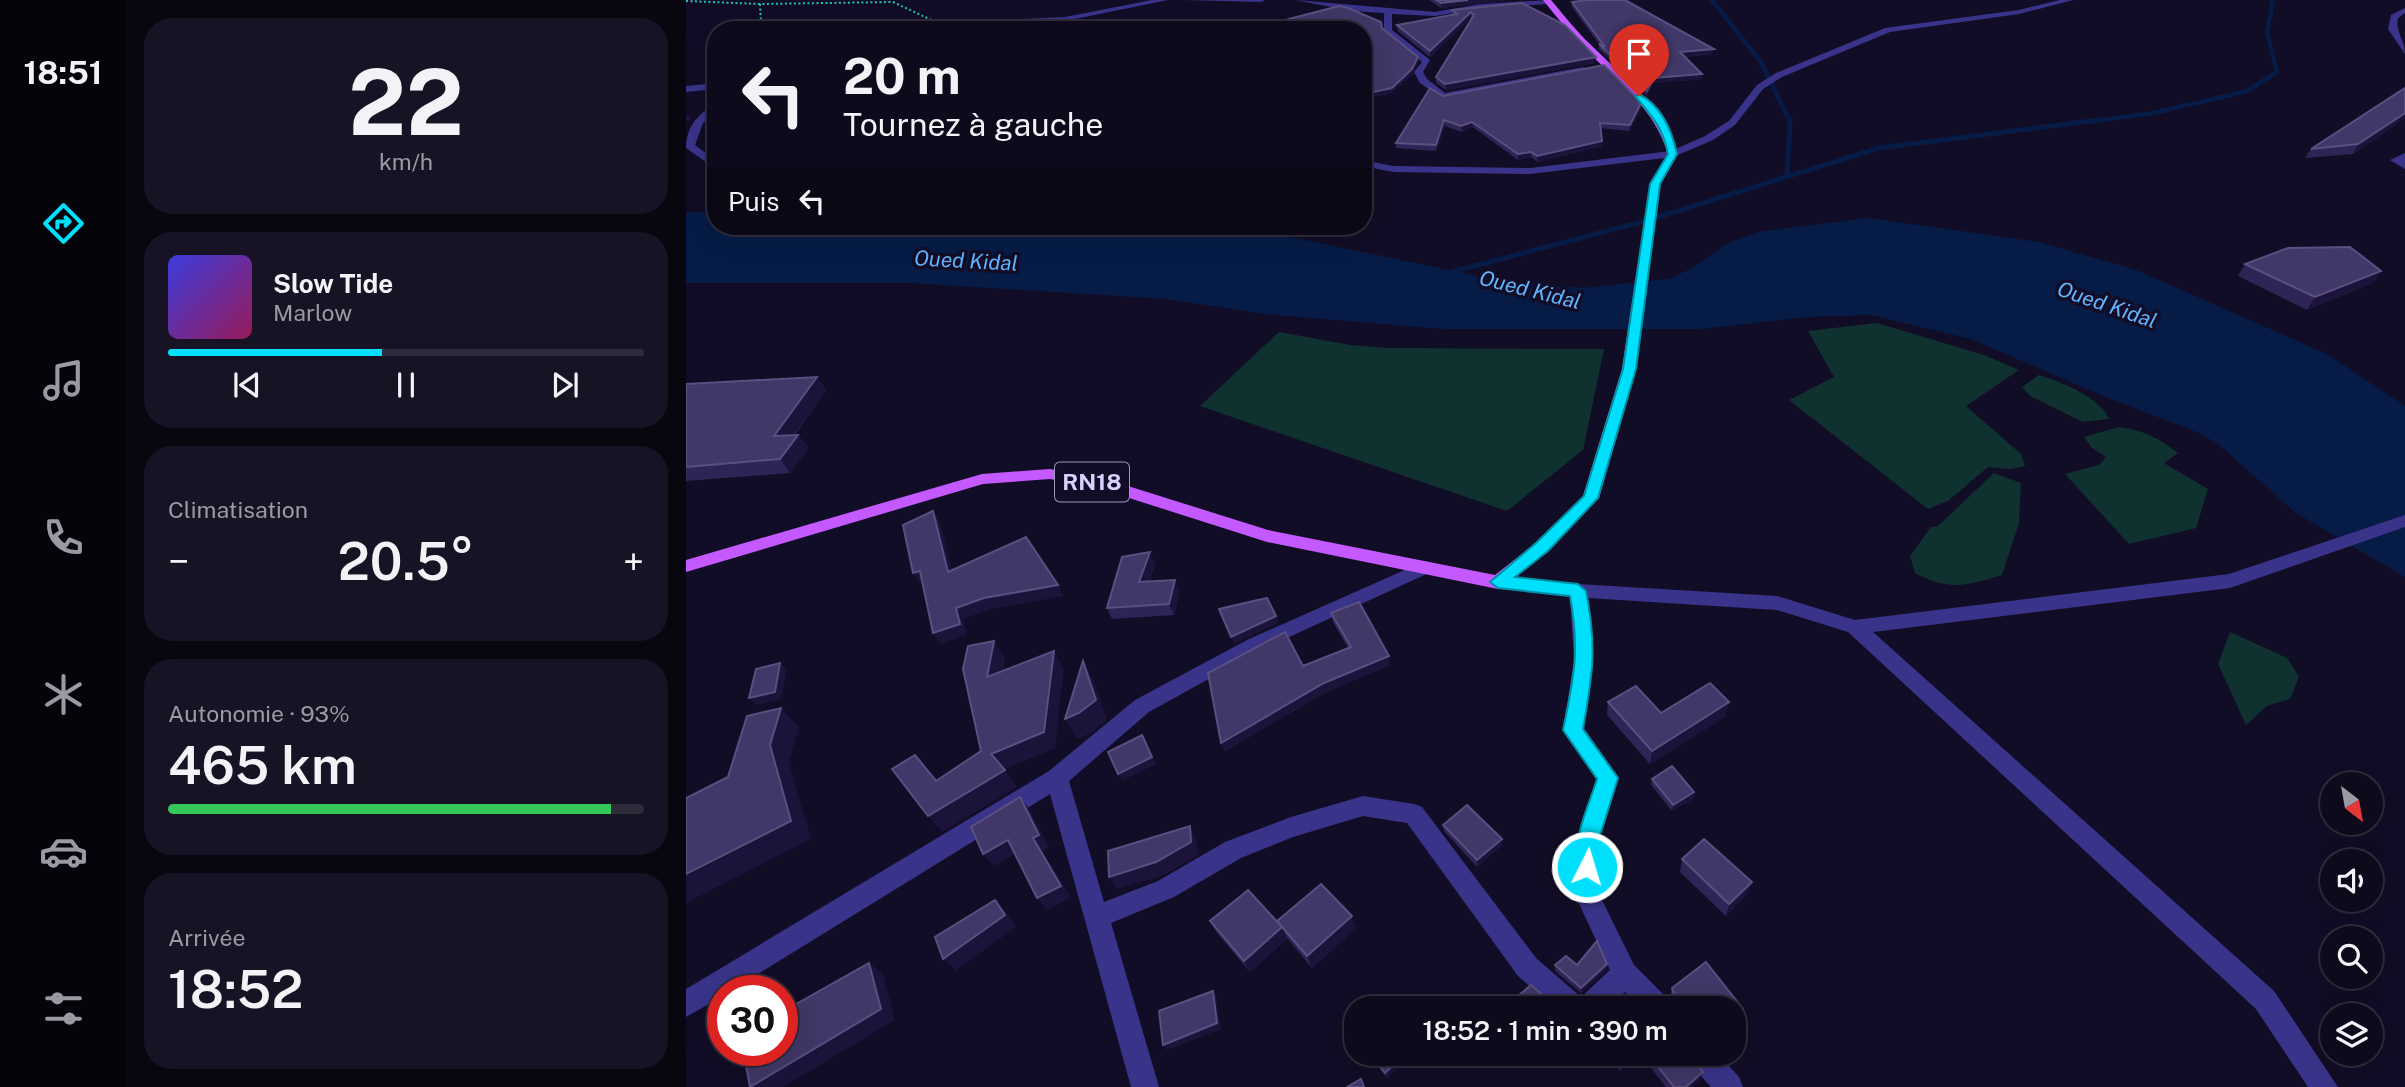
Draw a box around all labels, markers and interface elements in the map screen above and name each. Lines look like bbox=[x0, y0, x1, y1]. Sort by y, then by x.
pin bbox=[1609, 24, 1669, 96]
icon: arrive bbox=[1620, 35, 1658, 73]
text: 20 m bbox=[843, 47, 961, 105]
text: 22 bbox=[348, 49, 464, 155]
icon: left bbox=[728, 49, 819, 140]
text: 18:51 bbox=[23, 54, 103, 91]
text: Tournez à gauche bbox=[843, 106, 1103, 143]
text: km/h bbox=[379, 148, 433, 175]
icon: left bbox=[793, 182, 831, 220]
text: Puis bbox=[728, 186, 779, 217]
icon: directions bbox=[39, 199, 88, 248]
water label: Oued Kidal bbox=[914, 245, 1018, 276]
water label: Oued Kidal bbox=[1477, 265, 1583, 314]
text: Slow Tide bbox=[273, 268, 393, 299]
water label: Oued Kidal bbox=[2054, 276, 2160, 333]
text: Marlow bbox=[273, 299, 352, 326]
icon: music bbox=[39, 356, 88, 405]
icon: previous bbox=[228, 366, 266, 404]
icon: pause bbox=[387, 366, 425, 404]
icon: next bbox=[546, 366, 584, 404]
road number: RN18 bbox=[1055, 462, 1129, 502]
text: Climatisation bbox=[168, 496, 308, 523]
icon: phone bbox=[39, 513, 88, 562]
text: 20.5° bbox=[338, 531, 474, 592]
text: − bbox=[168, 539, 189, 584]
text: + bbox=[623, 539, 644, 584]
icon: climate bbox=[39, 670, 88, 719]
text: Autonomie · 93% bbox=[168, 700, 350, 727]
text: 465 km bbox=[168, 735, 357, 796]
north arrow bbox=[2320, 772, 2384, 835]
map controls bbox=[2320, 772, 2383, 1066]
icon: car bbox=[39, 827, 88, 876]
position arrow bbox=[1550, 830, 1624, 904]
button: sound bbox=[2320, 849, 2383, 912]
text: Arrivée bbox=[168, 924, 245, 951]
button: search bbox=[2320, 926, 2383, 989]
text: 18:52 bbox=[168, 959, 303, 1020]
speed limit sign: 30 bbox=[707, 975, 798, 1066]
icon: filters bbox=[39, 984, 88, 1033]
button: layers bbox=[2320, 1003, 2383, 1066]
text: 18:52 · 1 min · 390 m bbox=[1422, 1015, 1668, 1046]

